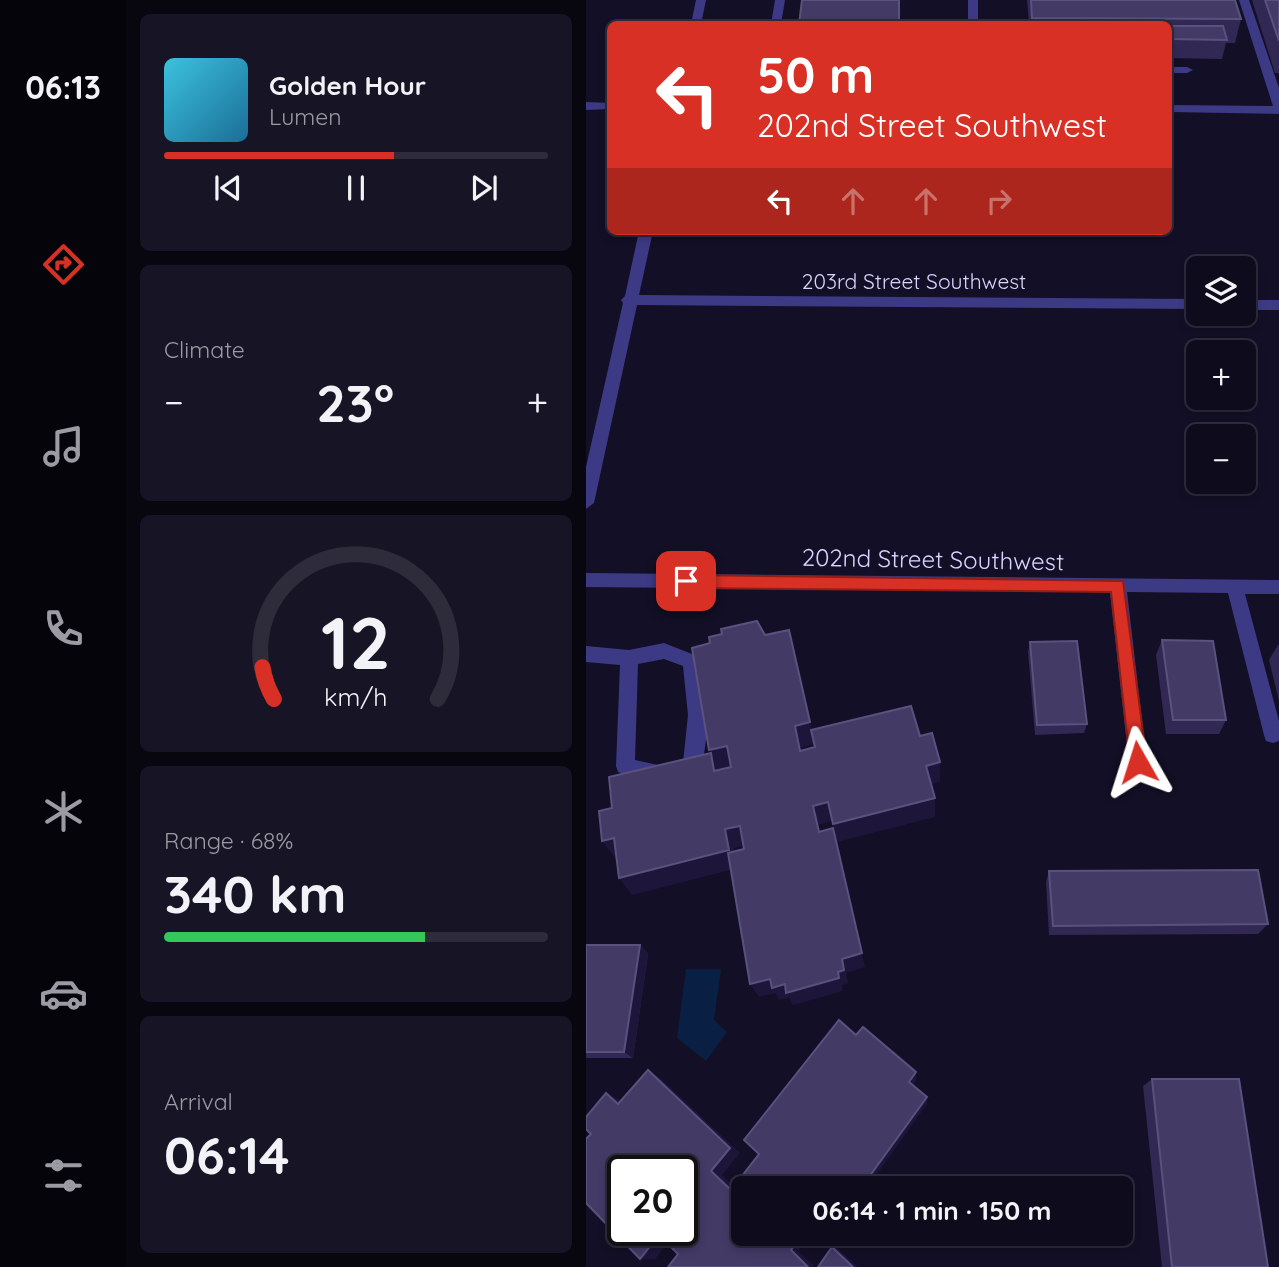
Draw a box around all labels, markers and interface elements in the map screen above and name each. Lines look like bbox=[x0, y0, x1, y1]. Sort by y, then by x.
text: 50 m bbox=[757, 44, 874, 105]
icon: left bbox=[642, 49, 733, 140]
text: 06:13 bbox=[25, 67, 101, 107]
text: Golden Hour bbox=[269, 69, 426, 102]
text: Lumen bbox=[269, 102, 342, 131]
text: 202nd Street Southwest bbox=[757, 105, 1107, 145]
icon: previous bbox=[209, 169, 247, 207]
icon: pause bbox=[337, 169, 375, 207]
icon: next bbox=[465, 169, 503, 207]
icon: left bbox=[761, 182, 799, 220]
icon: ahead bbox=[834, 182, 872, 220]
icon: ahead bbox=[907, 182, 945, 220]
icon: right bbox=[980, 182, 1018, 220]
icon: directions bbox=[39, 240, 88, 289]
map controls bbox=[1186, 256, 1256, 494]
button: layers bbox=[1186, 256, 1256, 326]
street label: 203rd Street Southwest bbox=[802, 268, 1026, 294]
text: Climate bbox=[164, 335, 245, 364]
button: + bbox=[1186, 340, 1256, 410]
text: 23° bbox=[316, 370, 394, 435]
text: − bbox=[164, 378, 184, 426]
text: + bbox=[527, 378, 548, 426]
icon: music bbox=[39, 422, 88, 471]
button: − bbox=[1186, 424, 1256, 494]
street label: 202nd Street Southwest bbox=[802, 542, 1064, 576]
pin bbox=[656, 551, 716, 611]
icon: arrive bbox=[667, 562, 705, 600]
text: 12 bbox=[321, 597, 391, 688]
icon: phone bbox=[39, 604, 88, 653]
text: km/h bbox=[324, 681, 388, 712]
position arrow bbox=[1101, 725, 1175, 799]
icon: climate bbox=[39, 787, 88, 836]
text: Range · 68% bbox=[164, 826, 293, 855]
text: 340 km bbox=[164, 861, 347, 926]
icon: car bbox=[39, 969, 88, 1018]
text: Arrival bbox=[164, 1087, 233, 1116]
text: 06:14 bbox=[164, 1122, 290, 1187]
icon: filters bbox=[39, 1151, 88, 1200]
speed limit sign: 20 bbox=[607, 1155, 698, 1246]
text: 06:14 · 1 min · 150 m bbox=[813, 1194, 1051, 1227]

